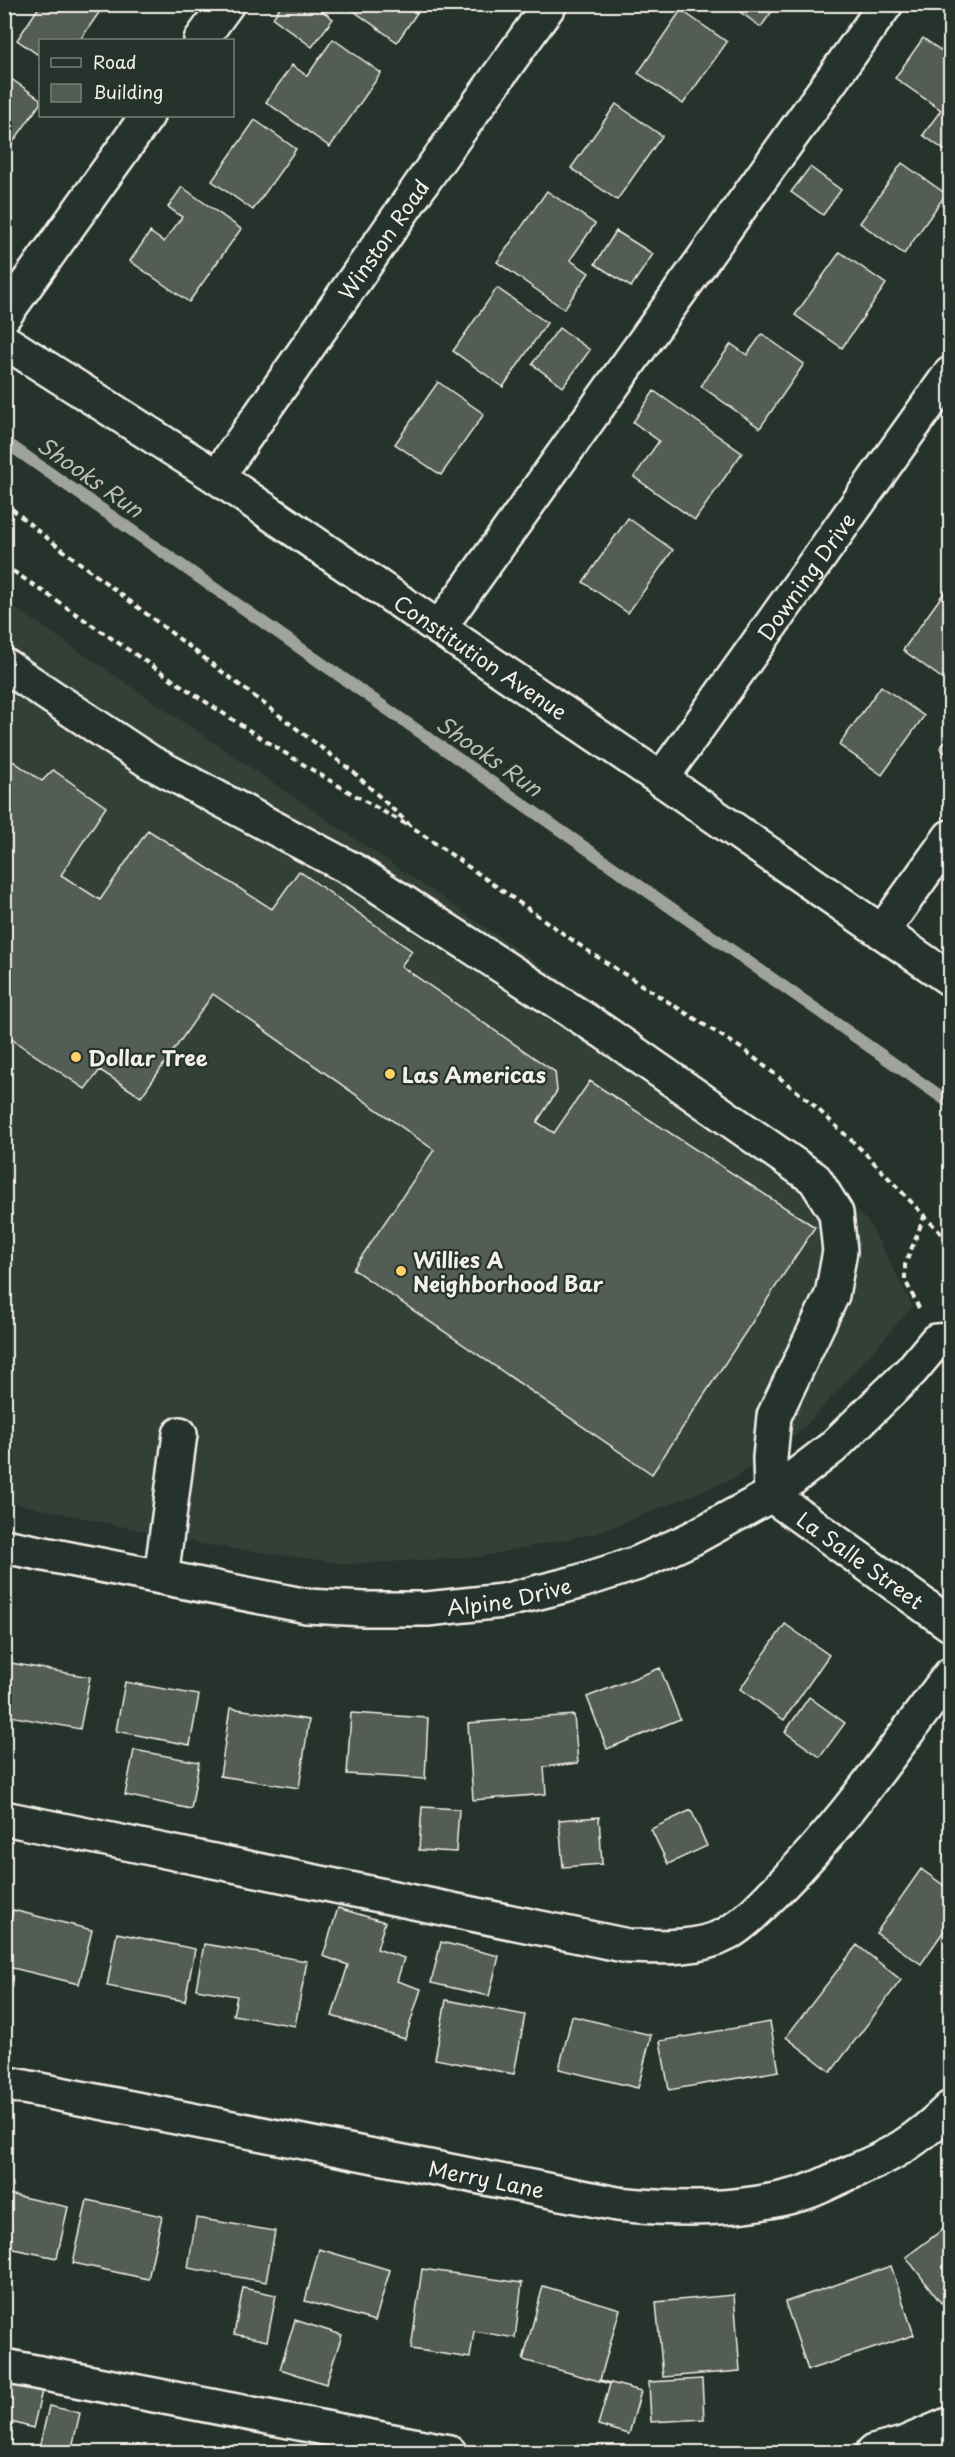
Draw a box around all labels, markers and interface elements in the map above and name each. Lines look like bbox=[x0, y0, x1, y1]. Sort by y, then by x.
legend bbox=[39, 39, 234, 117]
text: Road bbox=[93, 48, 137, 75]
text: Building bbox=[93, 78, 163, 105]
street label: Winston Road bbox=[330, 172, 436, 306]
water label: Shooks Run bbox=[32, 427, 152, 526]
street label: Downing Drive bbox=[749, 505, 863, 647]
street label: Constitution Avenue bbox=[388, 586, 574, 727]
water label: Shooks Run bbox=[431, 706, 551, 805]
place label: Dollar Tree bbox=[88, 1041, 208, 1073]
marker: Dollar Tree bbox=[69, 1050, 83, 1064]
place label: Las Americas bbox=[402, 1058, 546, 1090]
marker: Las Americas bbox=[383, 1067, 397, 1081]
place label: Willies A Neighborhood Bar bbox=[413, 1243, 604, 1299]
marker: Willies A Neighborhood Bar bbox=[394, 1264, 408, 1278]
street label: La Salle Street bbox=[791, 1503, 931, 1616]
street label: Alpine Drive bbox=[445, 1569, 574, 1623]
street label: Merry Lane bbox=[426, 2151, 547, 2205]

